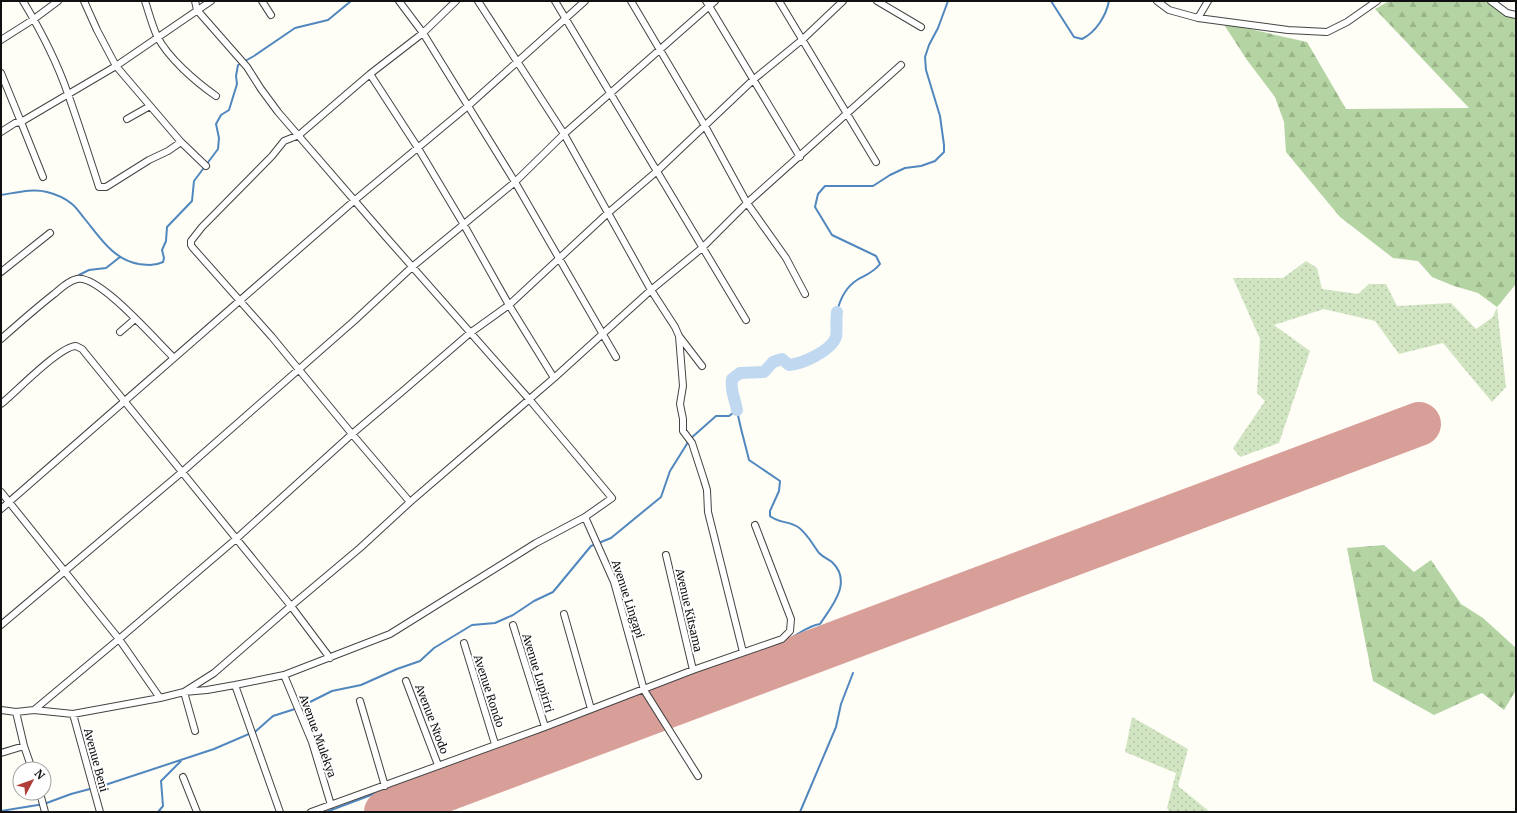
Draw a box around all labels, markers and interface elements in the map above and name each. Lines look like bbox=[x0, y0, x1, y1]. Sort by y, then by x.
street label: Avenue Lingapi bbox=[608, 557, 647, 640]
street label: Avenue Kitsama bbox=[672, 566, 705, 653]
street label: Avenue Lupiriri bbox=[519, 631, 557, 715]
street label: Avenue Rondo bbox=[470, 652, 508, 730]
street label: Avenue Ntodo bbox=[412, 681, 452, 756]
street label: Avenue Mulekya bbox=[296, 692, 339, 779]
street label: Avenue Beni bbox=[81, 726, 111, 794]
north arrow bbox=[12, 761, 52, 801]
text: N bbox=[31, 767, 48, 783]

